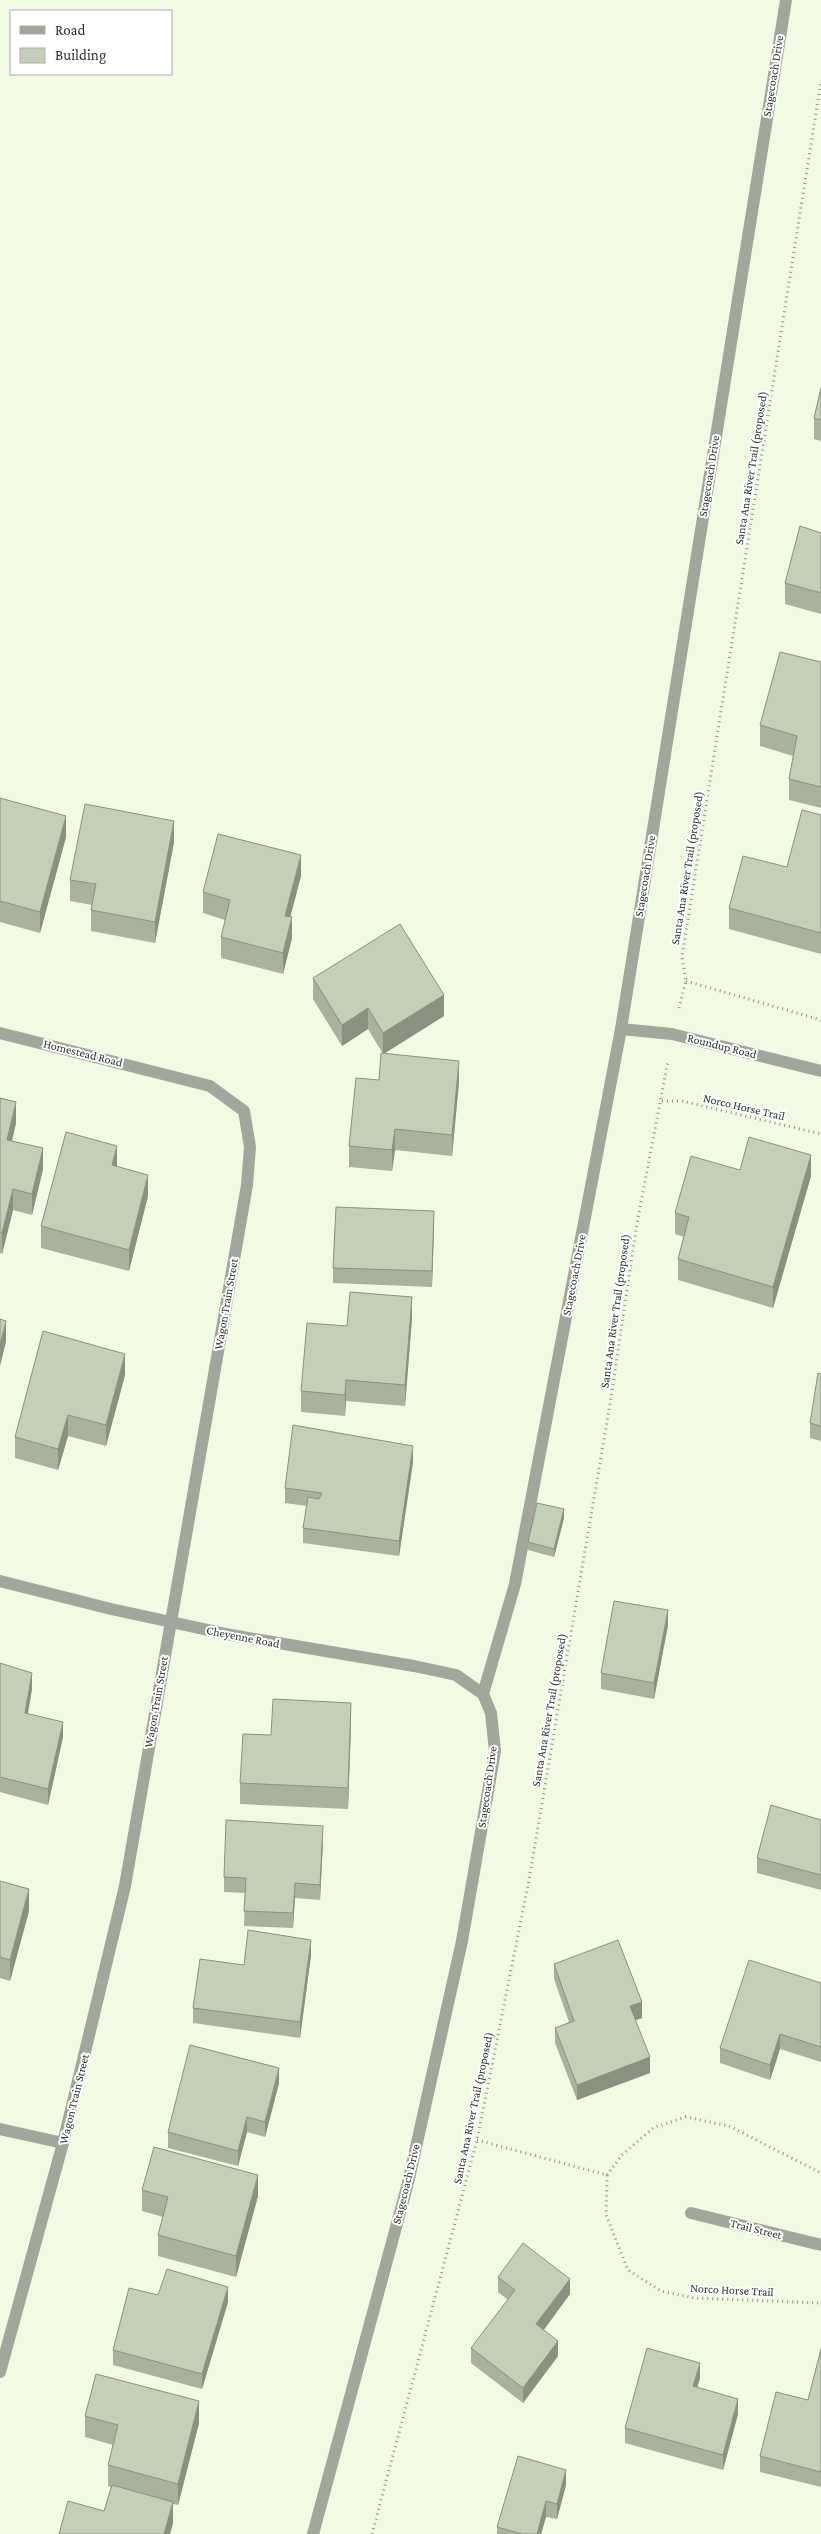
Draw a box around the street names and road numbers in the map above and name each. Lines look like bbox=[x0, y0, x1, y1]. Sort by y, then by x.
street label: Stagecoach Drive bbox=[760, 34, 786, 118]
street label: Santa Ana River Trail (proposed) bbox=[732, 390, 770, 546]
street label: Stagecoach Drive bbox=[696, 434, 722, 518]
street label: Santa Ana River Trail (proposed) bbox=[668, 790, 706, 946]
street label: Stagecoach Drive bbox=[632, 834, 658, 918]
street label: Roundup Road bbox=[686, 1031, 759, 1062]
street label: Homestead Road bbox=[42, 1036, 125, 1070]
street label: Norco Horse Trail bbox=[702, 1091, 786, 1123]
street label: Stagecoach Drive bbox=[559, 1233, 589, 1317]
street label: Santa Ana River Trail (proposed) bbox=[597, 1233, 633, 1389]
street label: Wagon Train Street bbox=[211, 1256, 241, 1351]
street label: Cheyenne Road bbox=[205, 1623, 281, 1651]
street label: Santa Ana River Trail (proposed) bbox=[529, 1632, 569, 1788]
street label: Wagon Train Street bbox=[141, 1654, 171, 1749]
street label: Stagecoach Drive bbox=[474, 1745, 500, 1829]
street label: Santa Ana River Trail (proposed) bbox=[450, 2031, 496, 2185]
street label: Wagon Train Street bbox=[56, 2051, 92, 2146]
street label: Stagecoach Drive bbox=[389, 2142, 423, 2226]
street label: Trail Street bbox=[729, 2216, 784, 2242]
street label: Norco Horse Trail bbox=[690, 2281, 774, 2299]

